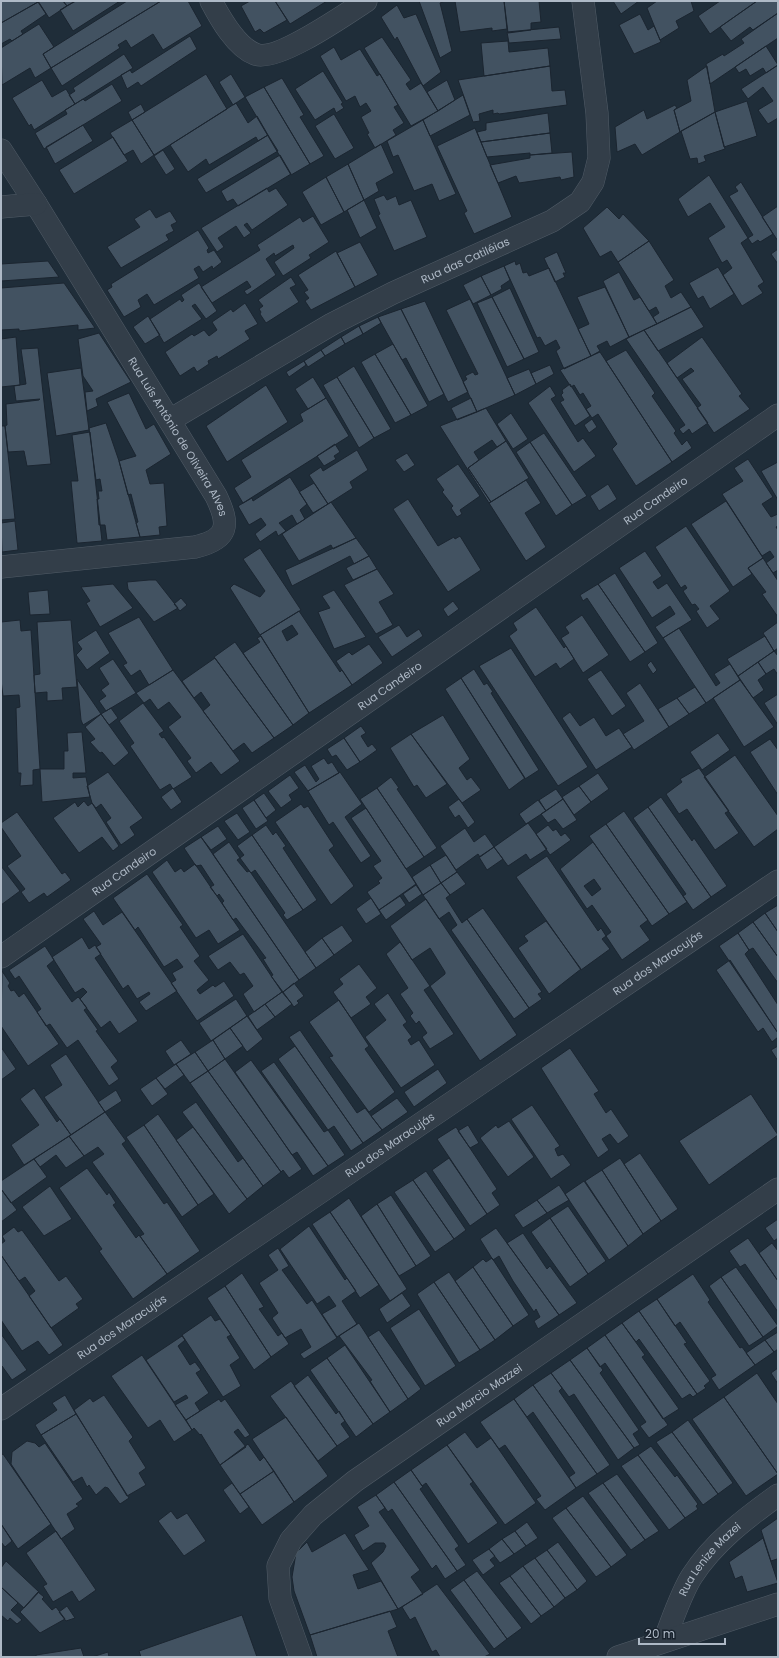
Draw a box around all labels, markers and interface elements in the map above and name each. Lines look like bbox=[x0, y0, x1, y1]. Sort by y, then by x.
street label: Rua das Catiléias bbox=[418, 233, 512, 287]
street label: Rua Luís Antônio de Oliveira Alves bbox=[124, 354, 231, 518]
street label: Rua Candeiro bbox=[620, 472, 691, 529]
street label: Rua Candeiro bbox=[354, 658, 425, 714]
street label: Rua Candeiro bbox=[89, 843, 159, 899]
street label: Rua dos Maracujás bbox=[610, 926, 706, 999]
street label: Rua dos Maracujás bbox=[342, 1108, 438, 1181]
street label: Rua dos Maracujás bbox=[74, 1291, 170, 1363]
street label: Rua Marcio Mazzei bbox=[433, 1360, 526, 1431]
street label: Rua Lenize Mazei bbox=[675, 1518, 744, 1599]
scale bar bbox=[639, 1620, 725, 1646]
text: 20 m bbox=[645, 1625, 675, 1642]

